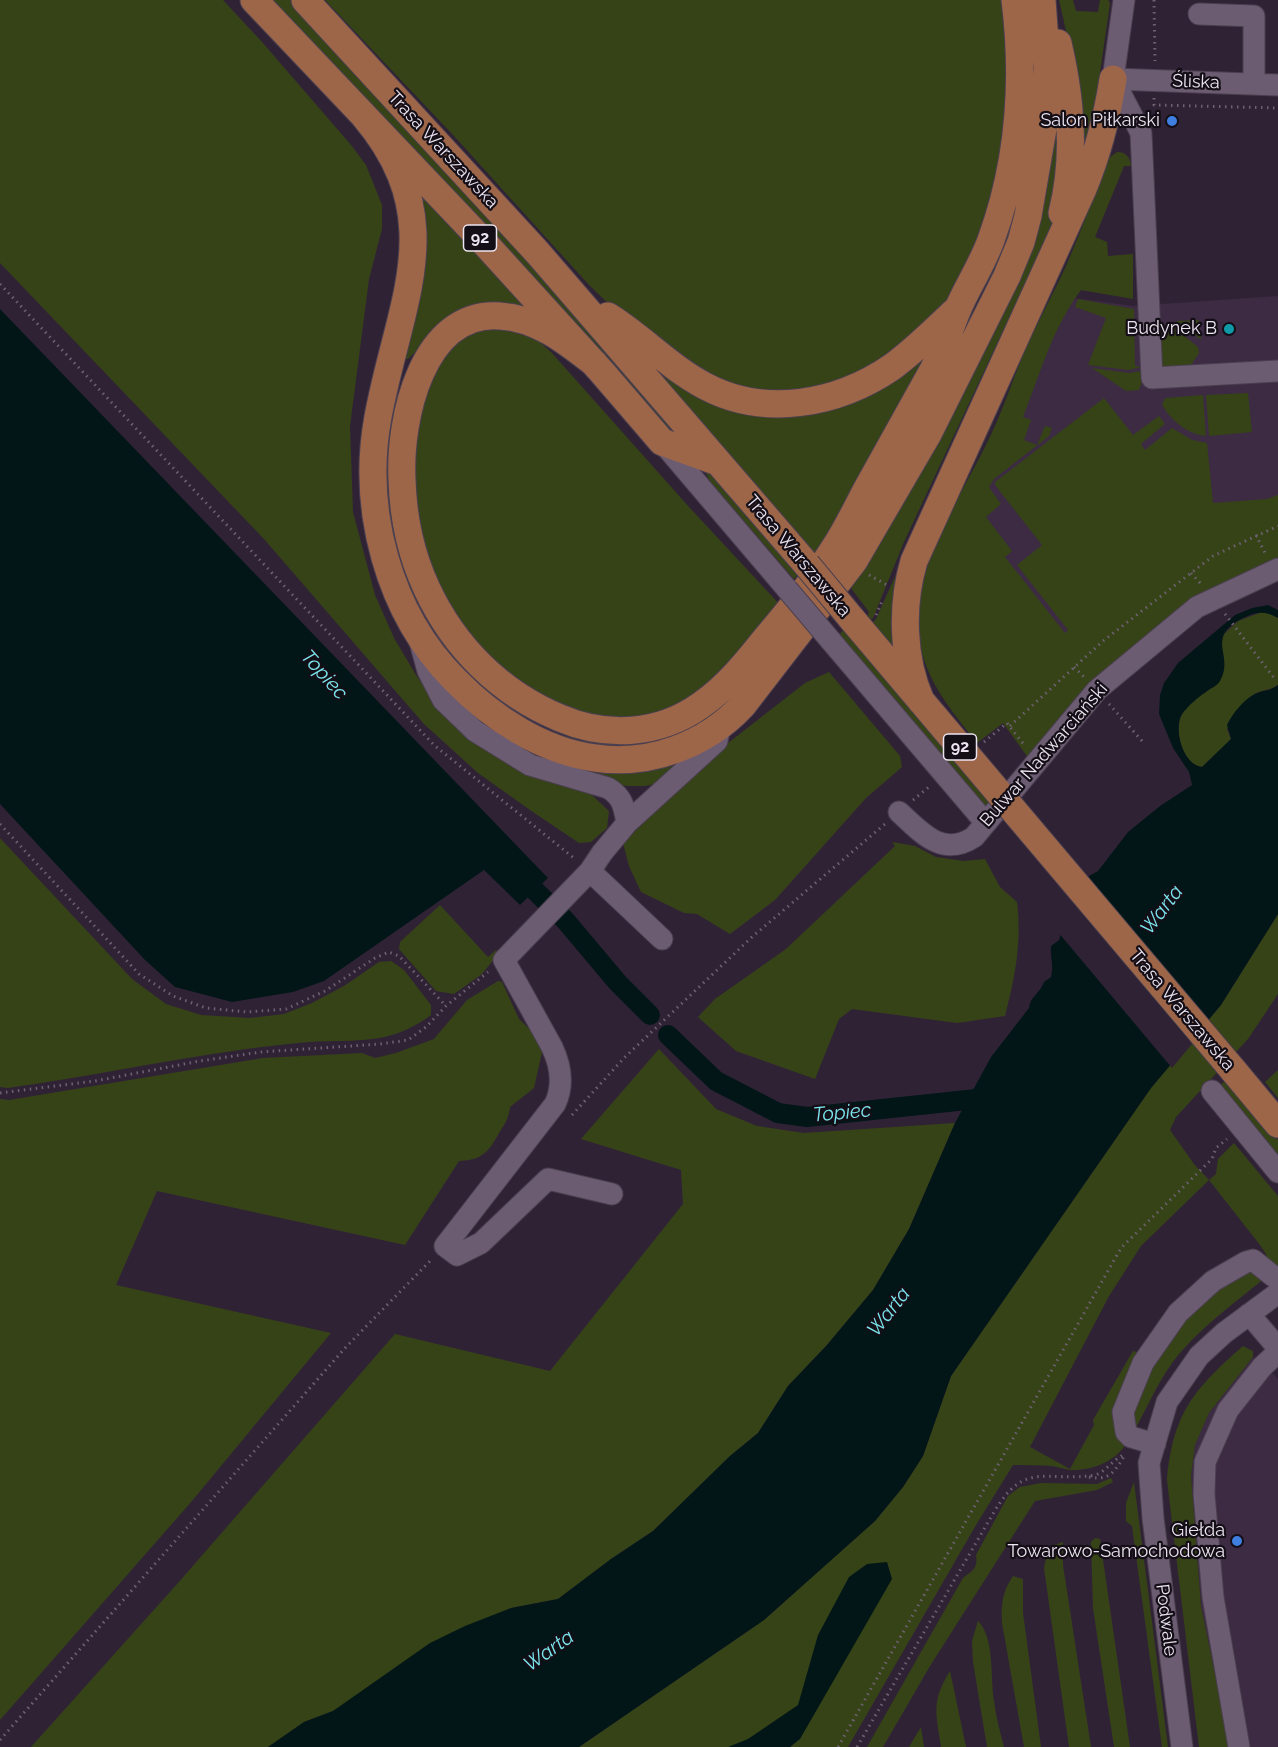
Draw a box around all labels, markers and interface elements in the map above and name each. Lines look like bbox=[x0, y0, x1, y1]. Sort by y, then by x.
street label: Śliska bbox=[1172, 70, 1220, 94]
street label: Trasa Warszawska bbox=[383, 87, 503, 213]
place label: Salon Piłkarski bbox=[1040, 110, 1160, 132]
marker: Salon Piłkarski bbox=[1165, 114, 1179, 128]
road number: 92 bbox=[464, 225, 496, 251]
place label: Budynek B bbox=[1126, 318, 1217, 340]
marker: Budynek B bbox=[1222, 322, 1236, 336]
street label: Trasa Warszawska bbox=[741, 491, 855, 621]
water label: Topiec bbox=[296, 645, 352, 705]
street label: Bulwar Nadwarciański bbox=[976, 679, 1112, 831]
road number: 92 bbox=[944, 734, 976, 760]
water label: Warta bbox=[1136, 880, 1188, 940]
street label: Trasa Warszawska bbox=[1125, 945, 1239, 1075]
water label: Topiec bbox=[812, 1099, 872, 1127]
water label: Warta bbox=[862, 1283, 916, 1341]
place label: Giełda Towarowo-Samochodowa bbox=[1008, 1520, 1225, 1562]
marker: Giełda Towarowo-Samochodowa bbox=[1230, 1534, 1244, 1548]
street label: Podwale bbox=[1151, 1583, 1181, 1657]
water label: Warta bbox=[519, 1625, 579, 1677]

